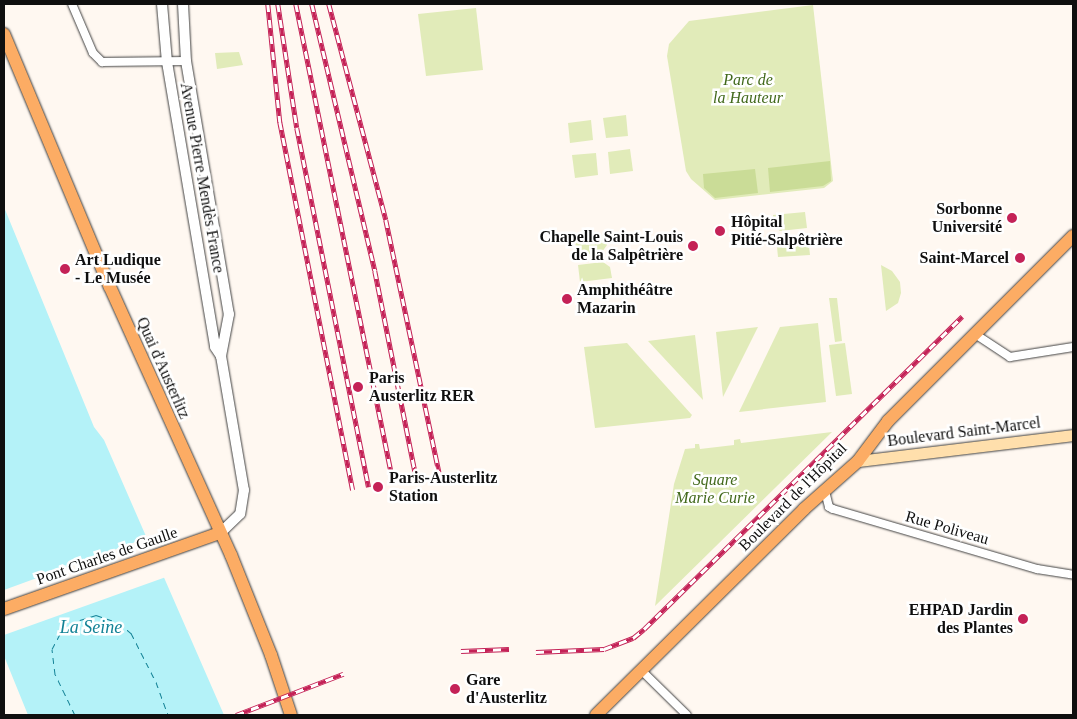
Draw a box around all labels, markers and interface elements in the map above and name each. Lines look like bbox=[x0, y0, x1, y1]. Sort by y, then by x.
street label: Avenue Pierre Mendès France bbox=[174, 69, 230, 287]
park label: Parc de la Hauteur bbox=[709, 70, 787, 108]
place label: Sorbonne Université bbox=[921, 199, 1002, 237]
place label: Hôpital Pitié-Salpêtrière bbox=[731, 212, 861, 250]
marker: Sorbonne Université bbox=[1006, 212, 1018, 224]
marker: Hôpital Pitié-Salpêtrière bbox=[713, 224, 727, 238]
place label: Chapelle Saint-Louis de la Salpêtrière bbox=[522, 227, 683, 265]
marker: Chapelle Saint-Louis de la Salpêtrière bbox=[687, 240, 699, 252]
place label: Saint-Marcel bbox=[910, 248, 1009, 268]
place label: Art Ludique - Le Musée bbox=[75, 250, 167, 288]
marker: Saint-Marcel bbox=[1013, 251, 1027, 265]
marker: Art Ludique - Le Musée bbox=[59, 263, 71, 275]
place label: Amphithéâtre Mazarin bbox=[577, 280, 686, 318]
marker: Amphithéâtre Mazarin bbox=[561, 293, 573, 305]
street label: Quai d'Austerlitz bbox=[129, 309, 197, 427]
place label: Paris Austerlitz RER bbox=[369, 368, 480, 406]
marker: Paris Austerlitz RER bbox=[351, 380, 365, 394]
street label: Boulevard Saint-Marcel bbox=[877, 412, 1051, 452]
street label: Boulevard de l'Hôpital bbox=[728, 432, 858, 562]
place label: Paris-Austerlitz Station bbox=[389, 468, 509, 506]
park label: Square Marie Curie bbox=[673, 470, 757, 508]
marker: Paris-Austerlitz Station bbox=[371, 480, 385, 494]
street label: Rue Poliveau bbox=[898, 506, 996, 550]
street label: Pont Charles de Gaulle bbox=[24, 520, 190, 592]
place label: EHPAD Jardin des Plantes bbox=[905, 600, 1013, 638]
marker: EHPAD Jardin des Plantes bbox=[1017, 613, 1029, 625]
water label: La Seine bbox=[56, 616, 126, 638]
place label: Gare d'Austerlitz bbox=[466, 670, 555, 708]
marker: Gare d'Austerlitz bbox=[448, 682, 462, 696]

